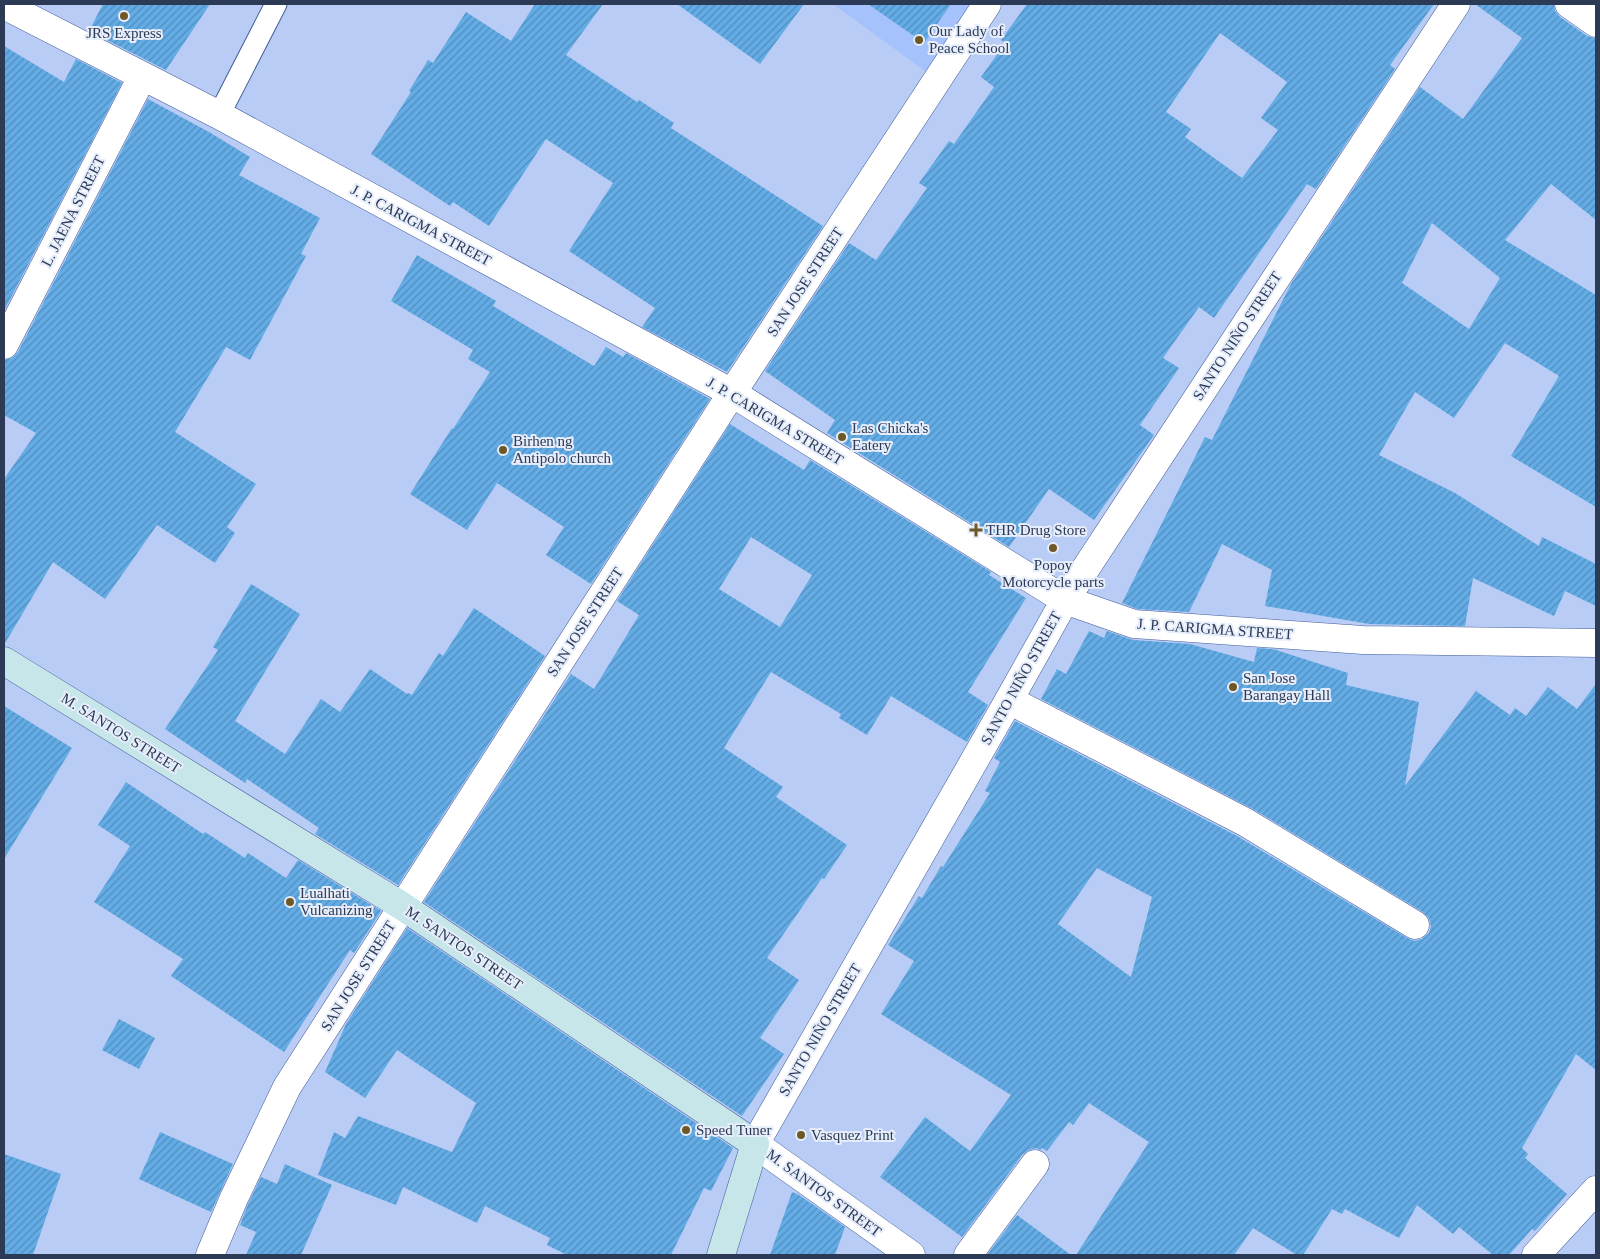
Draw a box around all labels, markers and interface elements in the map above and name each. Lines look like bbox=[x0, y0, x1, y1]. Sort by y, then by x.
marker: JRS Express bbox=[118, 10, 130, 22]
place label: Our Lady of Peace School bbox=[929, 23, 1009, 56]
place label: JRS Express bbox=[86, 25, 162, 41]
marker: Our Lady of Peace School bbox=[913, 34, 925, 46]
street label: L. JAENA STREET bbox=[38, 153, 108, 269]
street label: J. P. CARIGMA STREET bbox=[348, 181, 494, 269]
street label: SAN JOSE STREET bbox=[764, 225, 846, 339]
street label: SANTO NIÑO STREET bbox=[1190, 269, 1284, 403]
street label: J. P. CARIGMA STREET bbox=[704, 374, 846, 468]
place label: Las Chicka's Eatery bbox=[852, 420, 929, 453]
marker: Las Chicka's Eatery bbox=[836, 431, 848, 443]
place label: Birhen ng Antipolo church bbox=[513, 433, 611, 466]
marker: Birhen ng Antipolo church bbox=[497, 444, 509, 456]
place label: THR Drug Store bbox=[986, 522, 1086, 538]
marker: THR Drug Store bbox=[970, 524, 982, 536]
marker: Popoy Motorcycle parts bbox=[1047, 542, 1059, 554]
place label: Popoy Motorcycle parts bbox=[1002, 557, 1104, 590]
street label: SAN JOSE STREET bbox=[544, 565, 626, 679]
street label: SANTO NIÑO STREET bbox=[978, 609, 1064, 747]
street label: J. P. CARIGMA STREET bbox=[1136, 616, 1294, 642]
place label: San Jose Barangay Hall bbox=[1243, 670, 1330, 703]
marker: San Jose Barangay Hall bbox=[1227, 681, 1239, 693]
street label: M. SANTOS STREET bbox=[58, 690, 184, 776]
place label: Lualhati Vulcanizing bbox=[300, 885, 373, 918]
marker: Lualhati Vulcanizing bbox=[284, 896, 296, 908]
street label: M. SANTOS STREET bbox=[402, 903, 526, 993]
street label: SAN JOSE STREET bbox=[318, 918, 398, 1034]
street label: SANTO NIÑO STREET bbox=[776, 961, 864, 1099]
place label: Speed Tuner bbox=[696, 1122, 771, 1138]
marker: Speed Tuner bbox=[680, 1124, 692, 1136]
place label: Vasquez Print bbox=[811, 1127, 895, 1143]
marker: Vasquez Print bbox=[795, 1129, 807, 1141]
street label: M. SANTOS STREET bbox=[764, 1146, 884, 1240]

